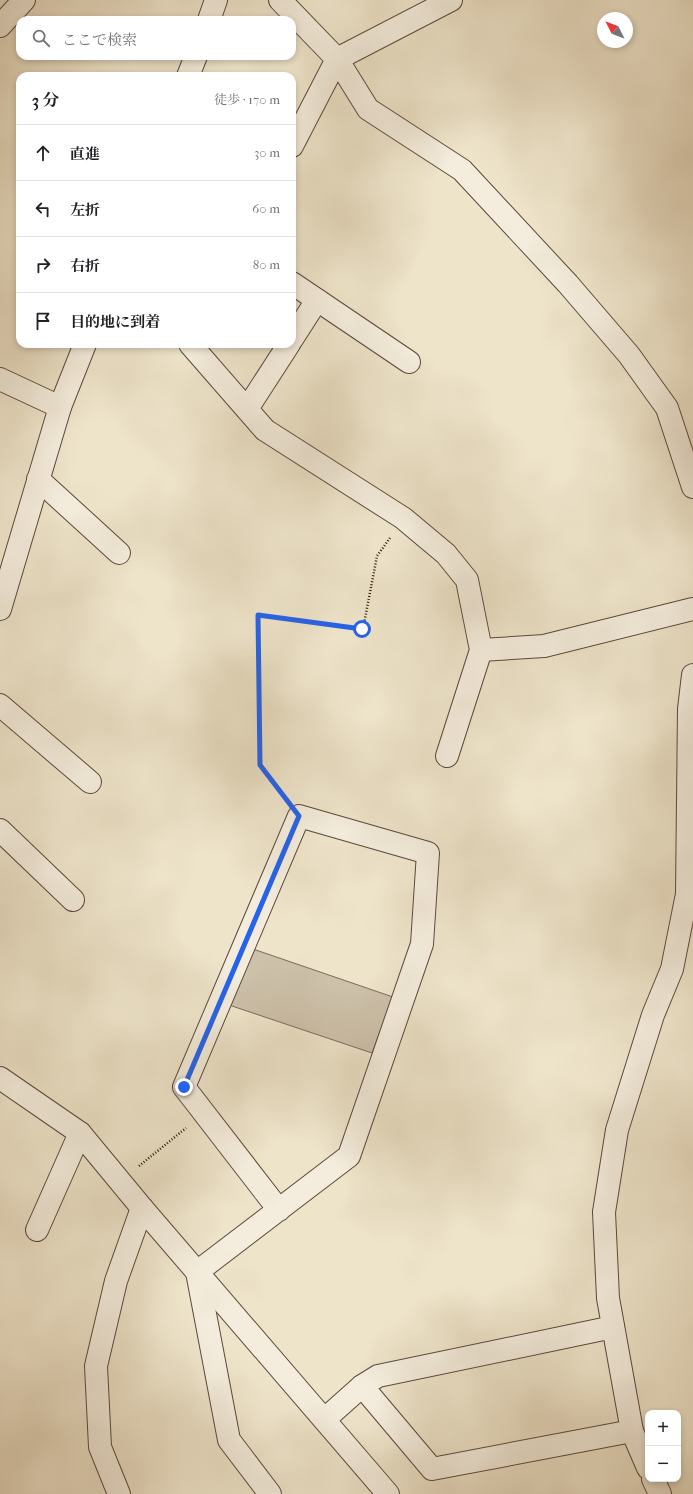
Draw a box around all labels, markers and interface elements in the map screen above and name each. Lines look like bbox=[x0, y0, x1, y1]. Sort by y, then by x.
north arrow bbox=[597, 12, 633, 48]
search box bbox=[16, 16, 296, 60]
icon: search bbox=[30, 27, 52, 49]
text: ここで検索 bbox=[62, 31, 137, 49]
text: 3 分 bbox=[32, 90, 60, 110]
text: 徒歩 · 170 m bbox=[214, 92, 280, 107]
icon: ahead bbox=[32, 142, 54, 164]
text: 直進 bbox=[70, 145, 100, 163]
text: 30 m bbox=[254, 145, 280, 160]
icon: left bbox=[32, 198, 54, 220]
text: 左折 bbox=[70, 201, 100, 219]
text: 60 m bbox=[252, 201, 280, 216]
icon: right bbox=[32, 254, 54, 276]
text: 右折 bbox=[70, 257, 100, 275]
text: 80 m bbox=[253, 257, 280, 272]
icon: arrive bbox=[32, 310, 54, 332]
text: 目的地に到着 bbox=[70, 313, 160, 331]
route start bbox=[353, 620, 371, 638]
route end bbox=[175, 1078, 193, 1096]
map controls bbox=[645, 1410, 681, 1482]
button: + bbox=[645, 1410, 681, 1446]
button: − bbox=[645, 1446, 681, 1482]

